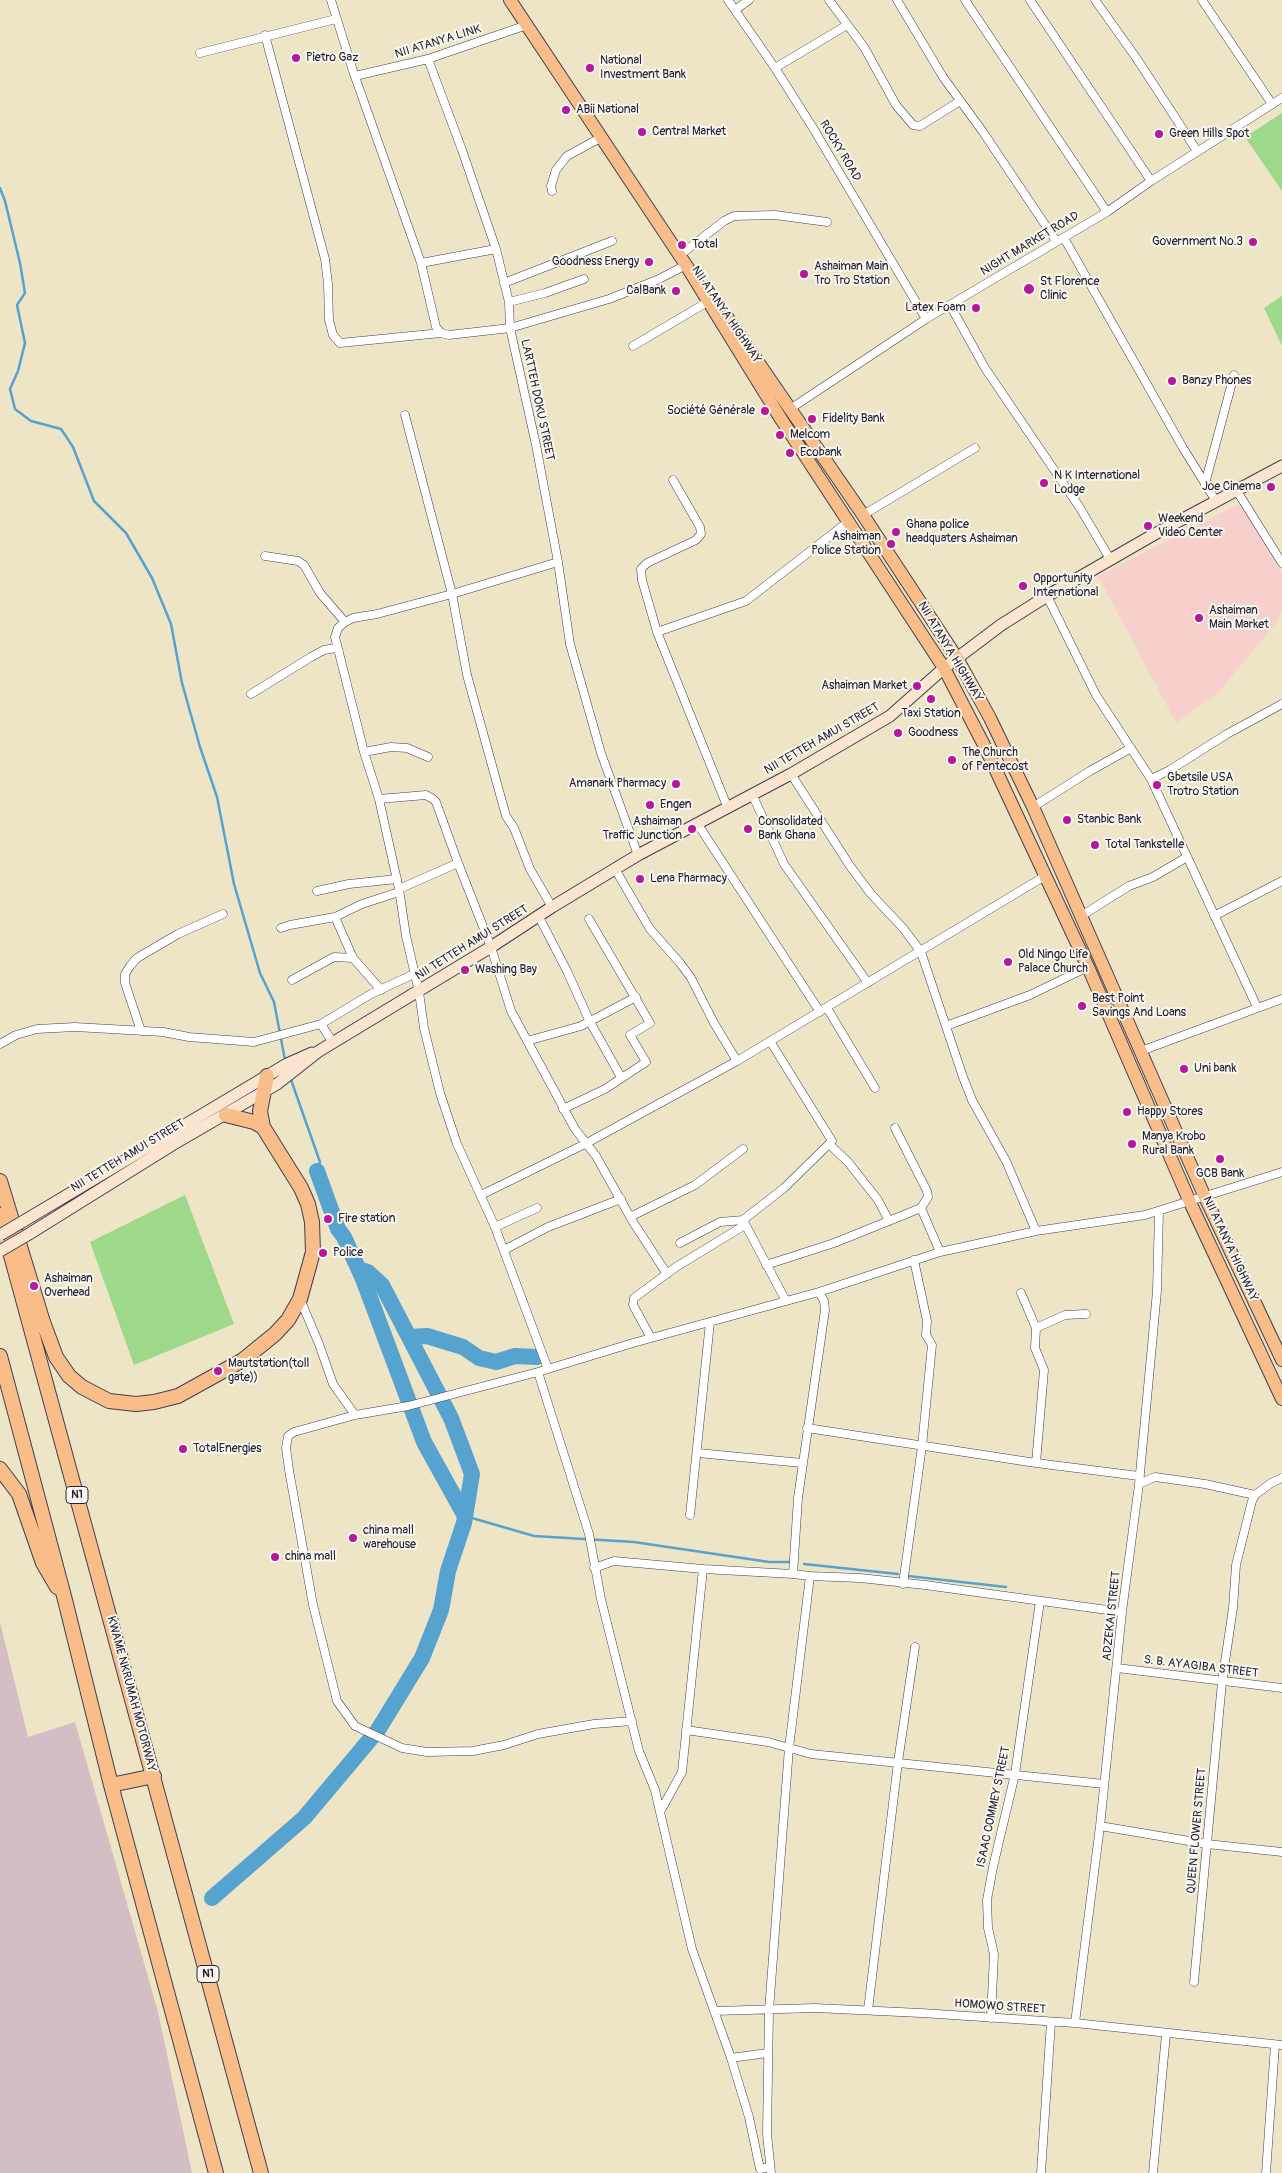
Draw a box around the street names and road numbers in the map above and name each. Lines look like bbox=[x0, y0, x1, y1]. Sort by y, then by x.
street label: NII ATANYA LINK bbox=[393, 22, 483, 62]
street label: ROCKY ROAD bbox=[816, 118, 864, 184]
street label: NIGHT MARKET ROAD bbox=[978, 209, 1082, 279]
street label: NII ATANYA HIGHWAY bbox=[688, 264, 764, 366]
street label: LARTTEH DOKU STREET bbox=[517, 338, 557, 462]
street label: NII ATANYA HIGHWAY bbox=[914, 599, 986, 705]
street label: NII TETTEH AMUI STREET bbox=[762, 700, 882, 778]
street label: NII TETTEH AMUI STREET bbox=[413, 902, 531, 984]
street label: NII TETTEH AMUI STREET bbox=[68, 1116, 188, 1196]
street label: NII ATANYA HIGHWAY bbox=[1199, 1194, 1261, 1304]
road number: N1 bbox=[66, 1486, 88, 1504]
street label: ADZEKAI STREET bbox=[1100, 1570, 1124, 1662]
street label: KWAME NKRUMAH MOTORWAY bbox=[103, 1615, 159, 1773]
street label: S. B. AYAGIBA STREET bbox=[1143, 1653, 1259, 1681]
street label: ISAAC COMMEY STREET bbox=[974, 1745, 1014, 1869]
street label: QUEEN FLOWER STREET bbox=[1184, 1768, 1210, 1894]
road number: N1 bbox=[197, 1966, 219, 1982]
street label: HOMOWO STREET bbox=[954, 1997, 1046, 2017]

